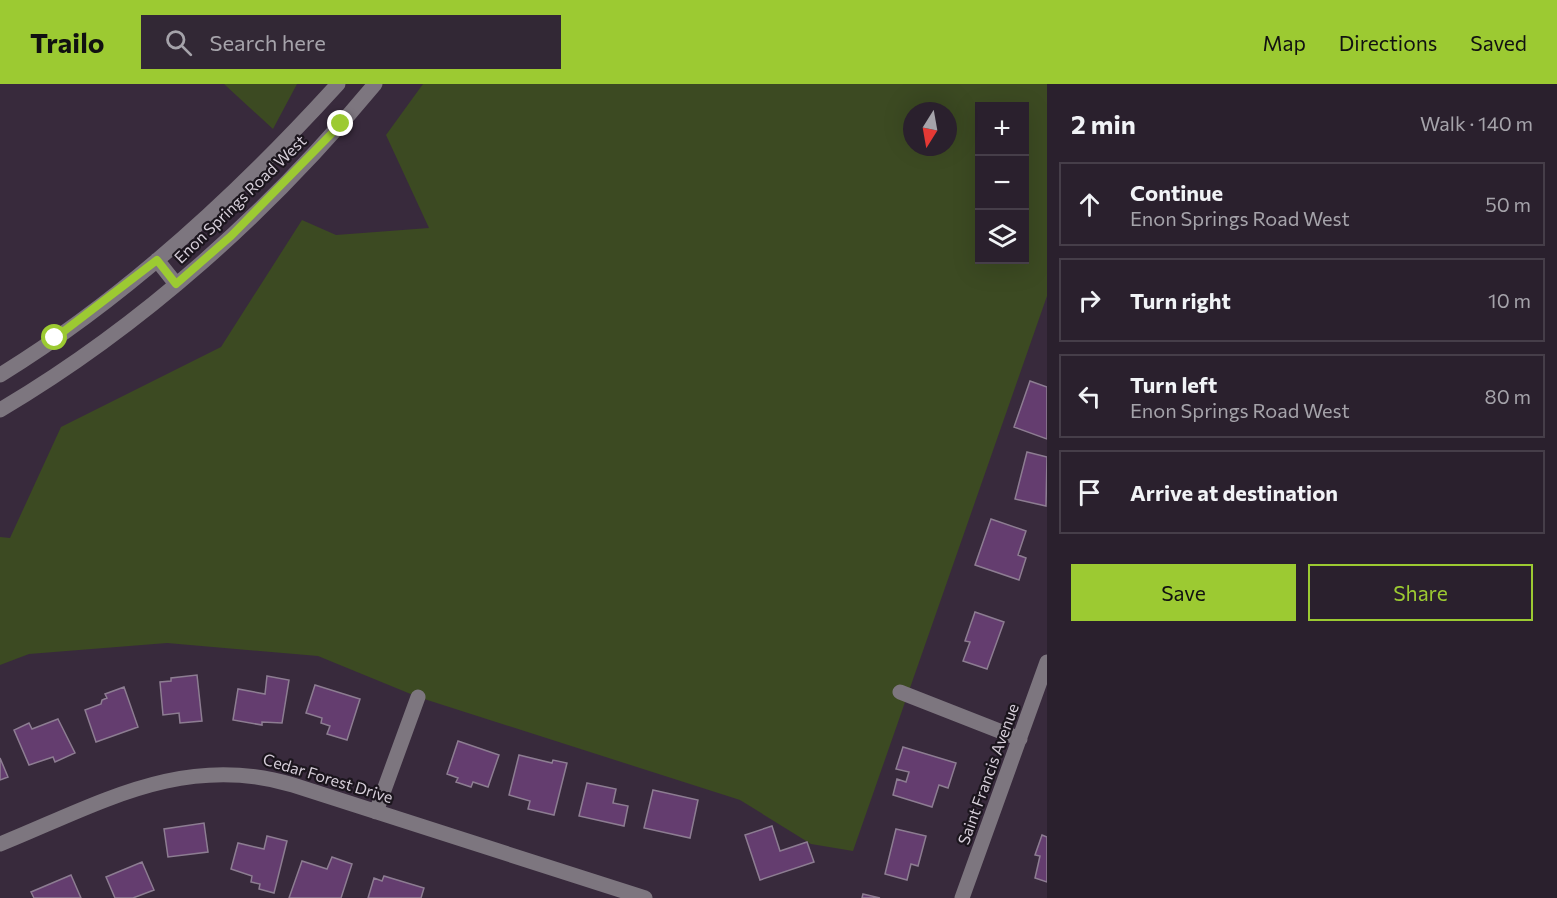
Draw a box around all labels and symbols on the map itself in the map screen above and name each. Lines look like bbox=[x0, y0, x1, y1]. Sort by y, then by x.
north arrow bbox=[903, 102, 957, 156]
route end bbox=[327, 110, 353, 136]
street label: Enon Springs Road West bbox=[170, 130, 310, 267]
route start bbox=[41, 324, 67, 350]
street label: Saint Francis Avenue bbox=[953, 701, 1022, 847]
street label: Cedar Forest Drive bbox=[261, 749, 395, 806]

